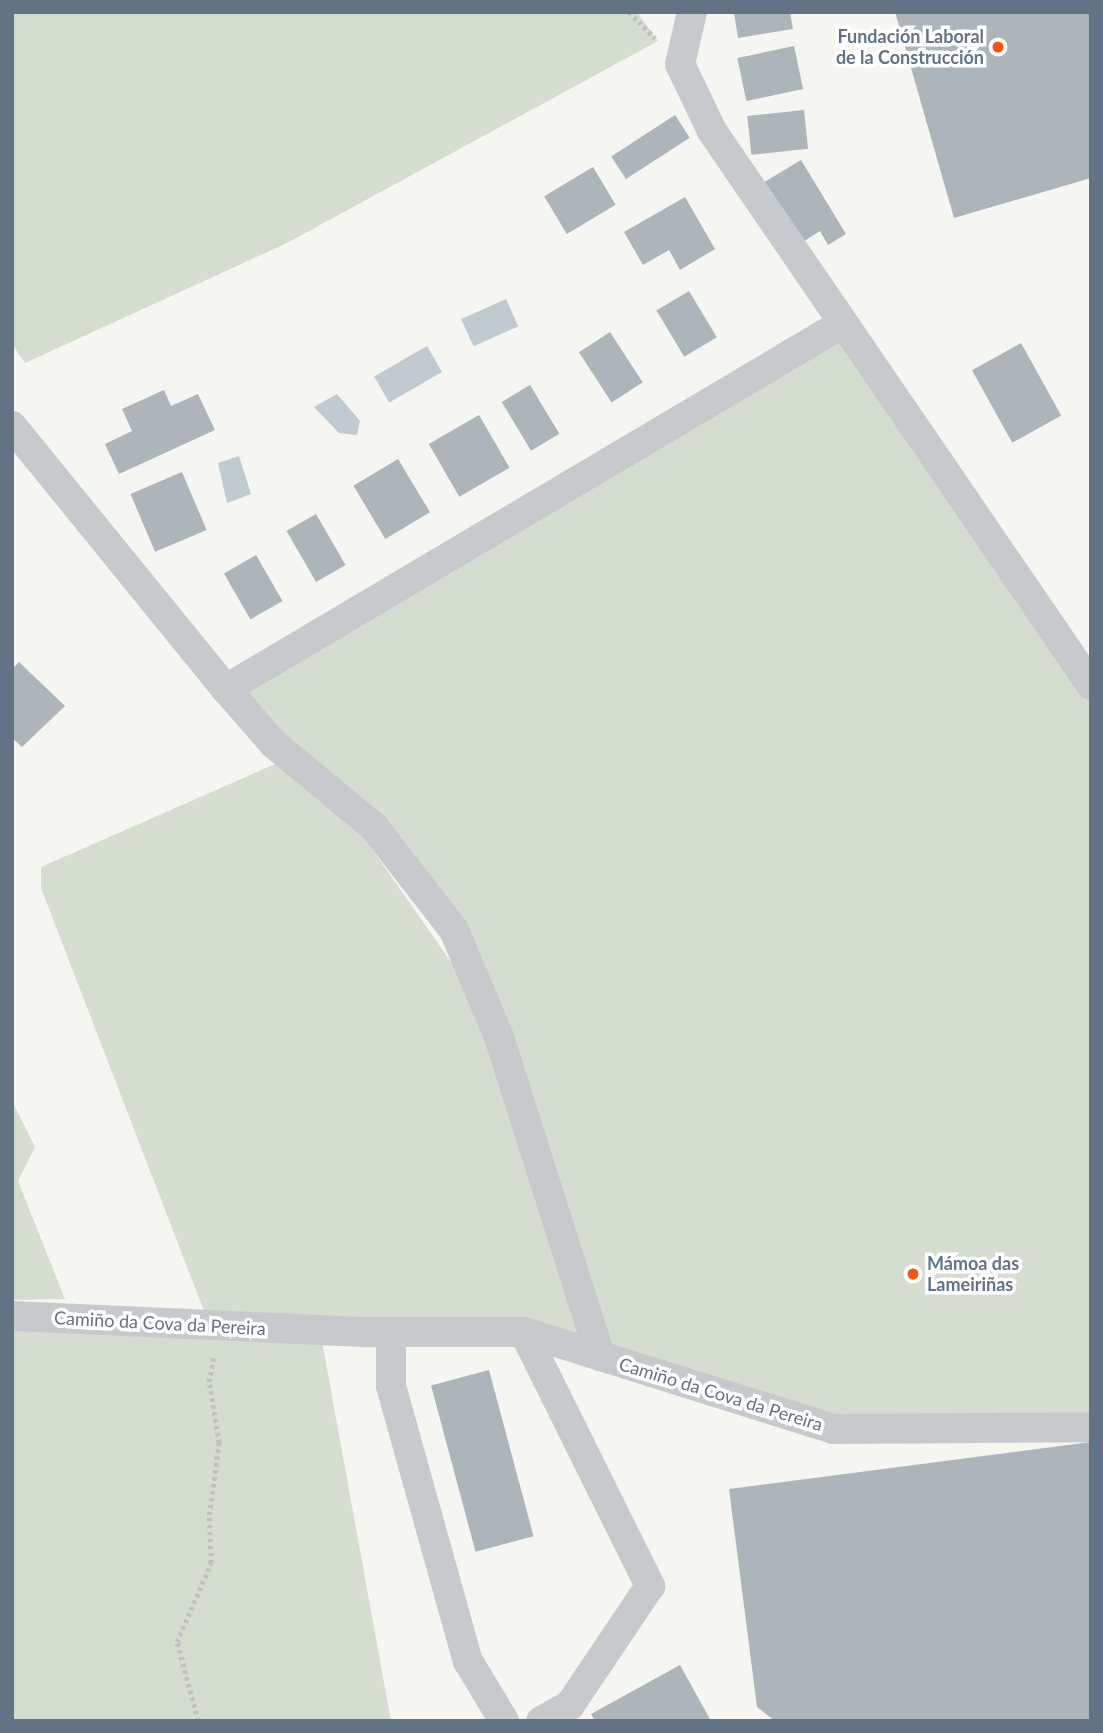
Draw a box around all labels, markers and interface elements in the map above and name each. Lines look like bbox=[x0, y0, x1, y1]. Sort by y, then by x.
place label: Fundación Laboral de la Construcción bbox=[836, 26, 984, 68]
marker: Fundación Laboral de la Construcción bbox=[990, 39, 1006, 55]
place label: Mámoa das Lameiriñas bbox=[927, 1253, 1019, 1296]
marker: Mámoa das Lameiriñas bbox=[905, 1266, 921, 1282]
street label: Camiño da Cova da Pereira bbox=[54, 1307, 266, 1339]
street label: Camiño da Cova da Pereira bbox=[617, 1353, 825, 1435]

